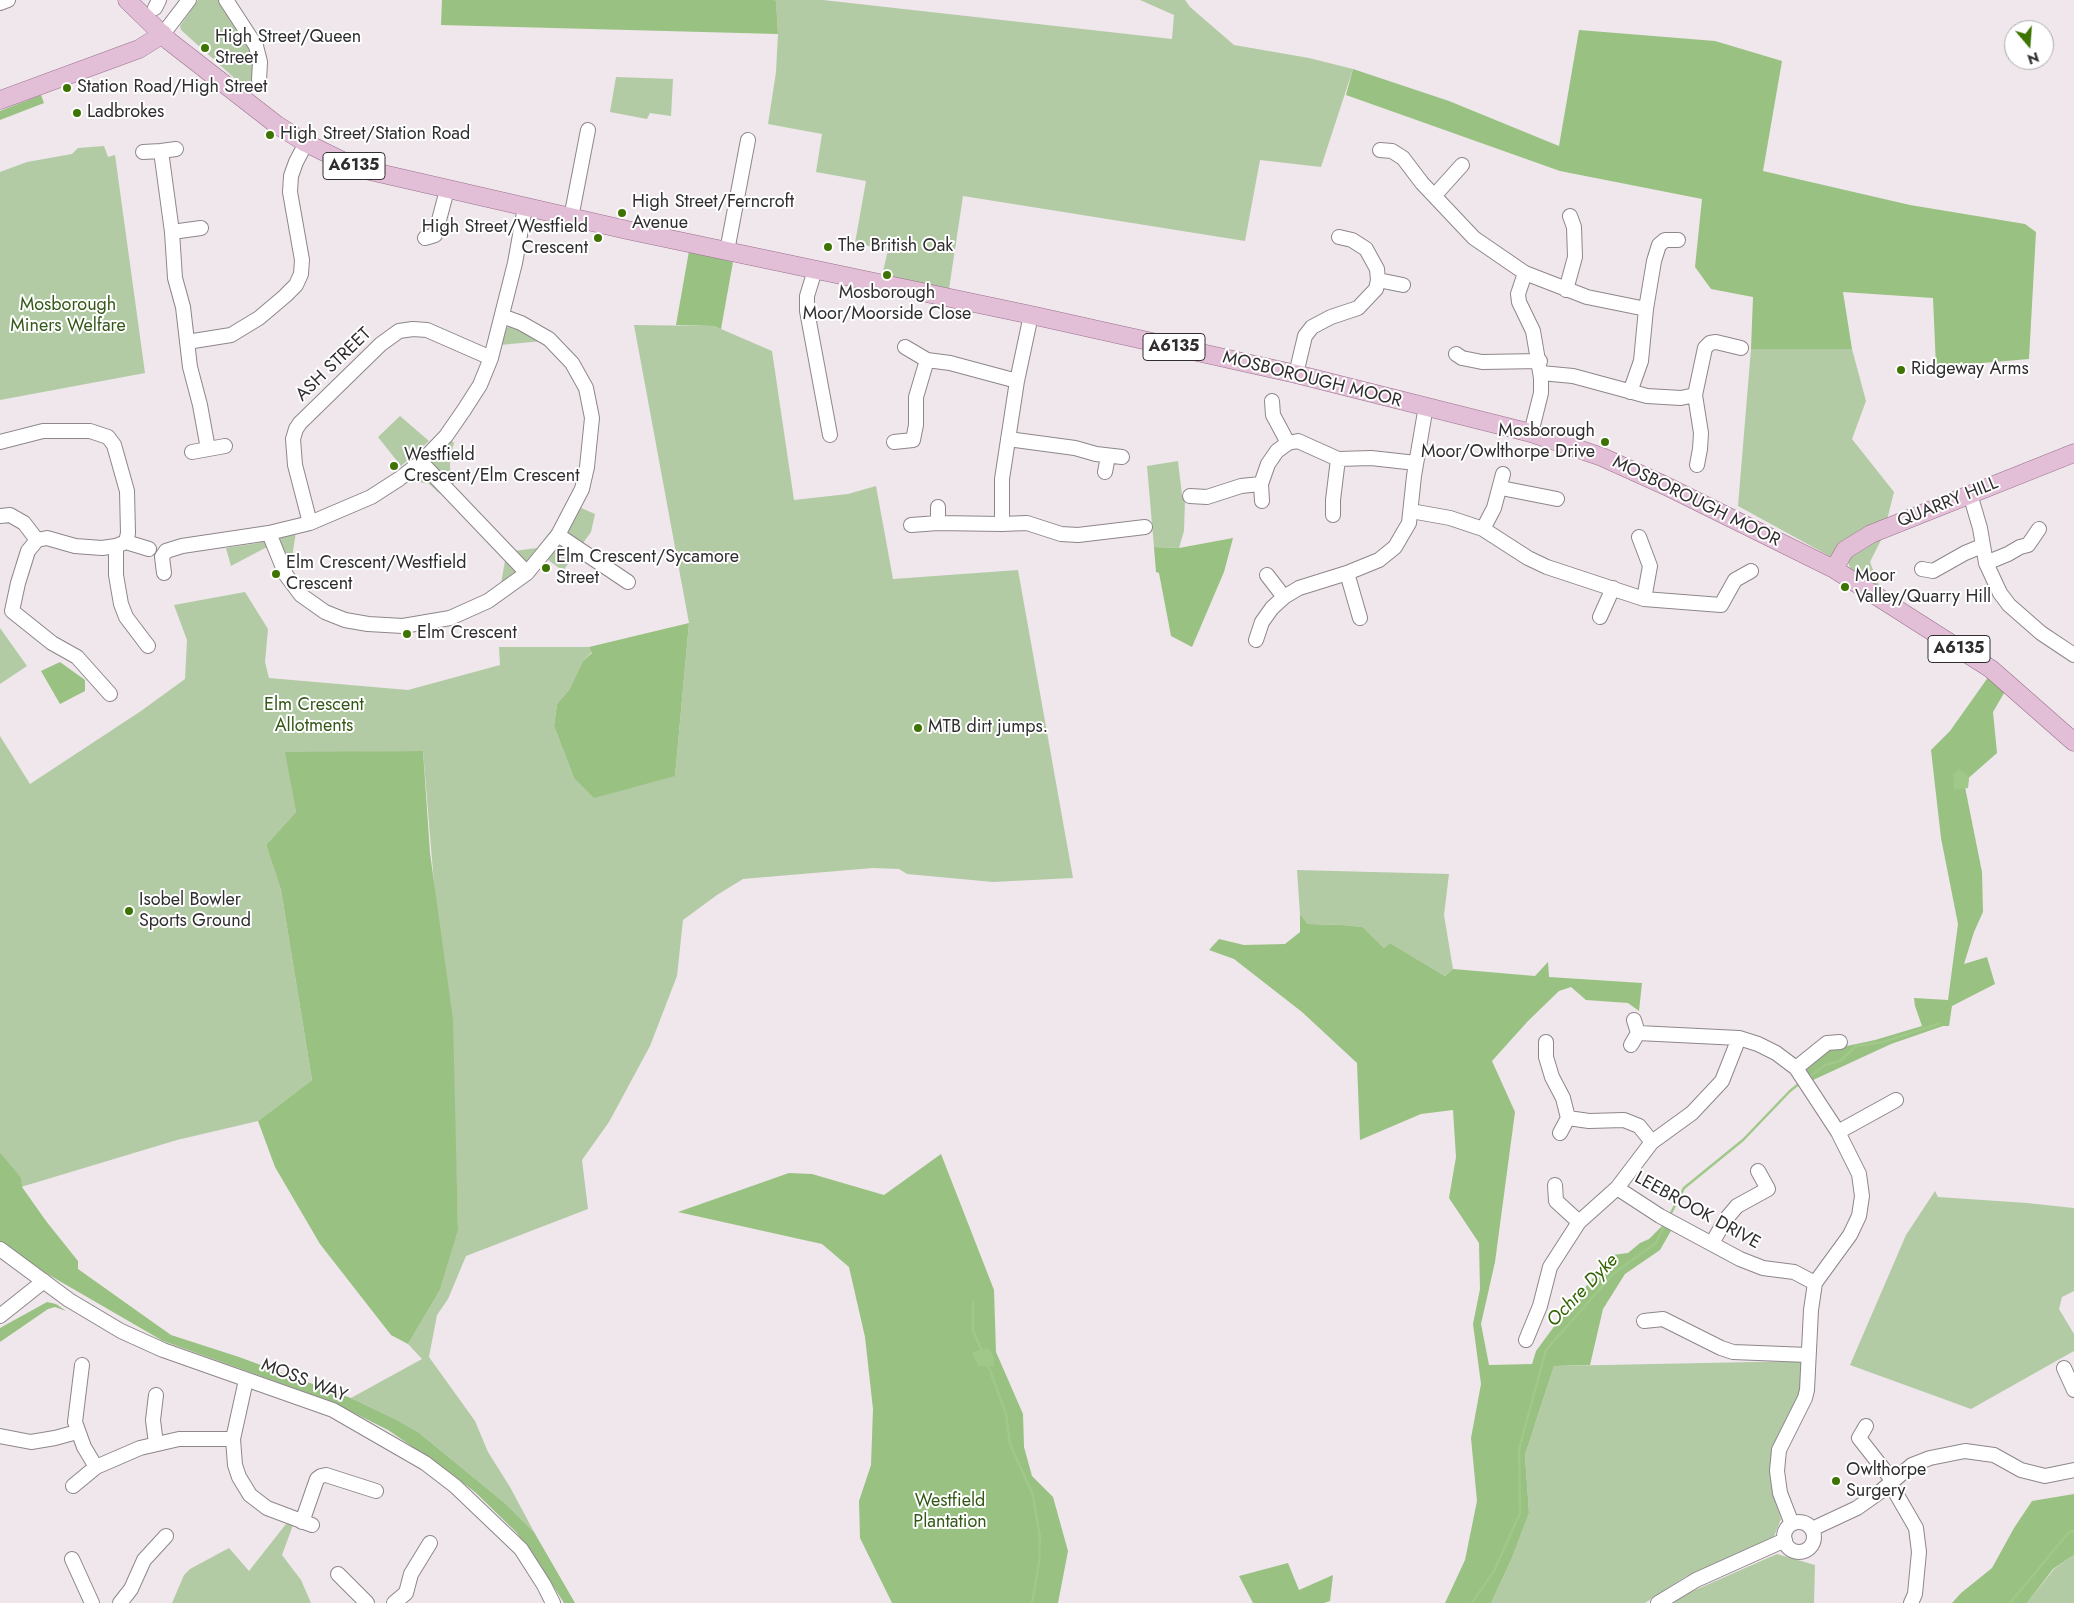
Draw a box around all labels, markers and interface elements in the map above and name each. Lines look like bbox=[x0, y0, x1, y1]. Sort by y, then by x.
north arrow bbox=[2004, 20, 2054, 70]
place label: High Street/Queen Street bbox=[215, 27, 361, 70]
marker: High Street/Queen Street bbox=[199, 42, 211, 54]
text: N bbox=[2025, 47, 2042, 70]
place label: Station Road/High Street bbox=[77, 77, 267, 99]
marker: Station Road/High Street bbox=[61, 82, 73, 94]
place label: Ladbrokes bbox=[87, 102, 164, 124]
marker: Ladbrokes bbox=[71, 107, 83, 119]
place label: High Street/Station Road bbox=[280, 124, 470, 146]
marker: High Street/Station Road bbox=[264, 129, 276, 141]
road number: A6135 bbox=[323, 153, 385, 180]
place label: High Street/Ferncroft Avenue bbox=[632, 192, 794, 234]
marker: High Street/Ferncroft Avenue bbox=[616, 207, 628, 219]
place label: High Street/Westfield Crescent bbox=[422, 217, 588, 260]
marker: High Street/Westfield Crescent bbox=[592, 232, 604, 244]
place label: The British Oak bbox=[838, 236, 953, 258]
marker: The British Oak bbox=[822, 241, 834, 253]
marker: Mosborough Moor/Moorside Close bbox=[881, 269, 893, 281]
place label: Mosborough Moor/Moorside Close bbox=[803, 283, 971, 326]
park label: Mosborough Miners Welfare bbox=[10, 295, 126, 338]
street label: ASH STREET bbox=[292, 324, 376, 406]
road number: A6135 bbox=[1143, 334, 1205, 361]
street label: MOSBOROUGH MOOR bbox=[1220, 347, 1404, 413]
place label: Ridgeway Arms bbox=[1911, 359, 2029, 381]
marker: Ridgeway Arms bbox=[1895, 364, 1907, 376]
place label: Mosborough Moor/Owlthorpe Drive bbox=[1421, 421, 1595, 464]
marker: Mosborough Moor/Owlthorpe Drive bbox=[1599, 436, 1611, 448]
place label: Westfield Crescent/Elm Crescent bbox=[404, 445, 580, 488]
street label: MOSBOROUGH MOOR bbox=[1609, 452, 1783, 552]
marker: Westfield Crescent/Elm Crescent bbox=[388, 460, 400, 472]
street label: QUARRY HILL bbox=[1895, 473, 2001, 533]
place label: Elm Crescent/Sycamore Street bbox=[556, 547, 739, 590]
place label: Elm Crescent/Westfield Crescent bbox=[286, 553, 466, 596]
marker: Elm Crescent/Sycamore Street bbox=[540, 562, 552, 574]
place label: Moor Valley/Quarry Hill bbox=[1855, 566, 1991, 608]
marker: Elm Crescent/Westfield Crescent bbox=[270, 568, 282, 580]
marker: Moor Valley/Quarry Hill bbox=[1839, 581, 1851, 593]
place label: Elm Crescent bbox=[417, 623, 517, 645]
marker: Elm Crescent bbox=[401, 628, 413, 640]
road number: A6135 bbox=[1928, 636, 1990, 662]
park label: Elm Crescent Allotments bbox=[264, 695, 364, 738]
place label: MTB dirt jumps. bbox=[928, 717, 1048, 739]
marker: MTB dirt jumps. bbox=[912, 722, 924, 734]
place label: Isobel Bowler Sports Ground bbox=[139, 890, 251, 932]
marker: Isobel Bowler Sports Ground bbox=[123, 905, 135, 917]
street label: LEEBROOK DRIVE bbox=[1630, 1167, 1764, 1255]
water label: Ochre Dyke bbox=[1543, 1250, 1623, 1332]
street label: MOSS WAY bbox=[258, 1355, 350, 1407]
place label: Owlthorpe Surgery bbox=[1846, 1460, 1926, 1502]
marker: Owlthorpe Surgery bbox=[1830, 1475, 1842, 1487]
park label: Westfield Plantation bbox=[913, 1491, 987, 1534]

